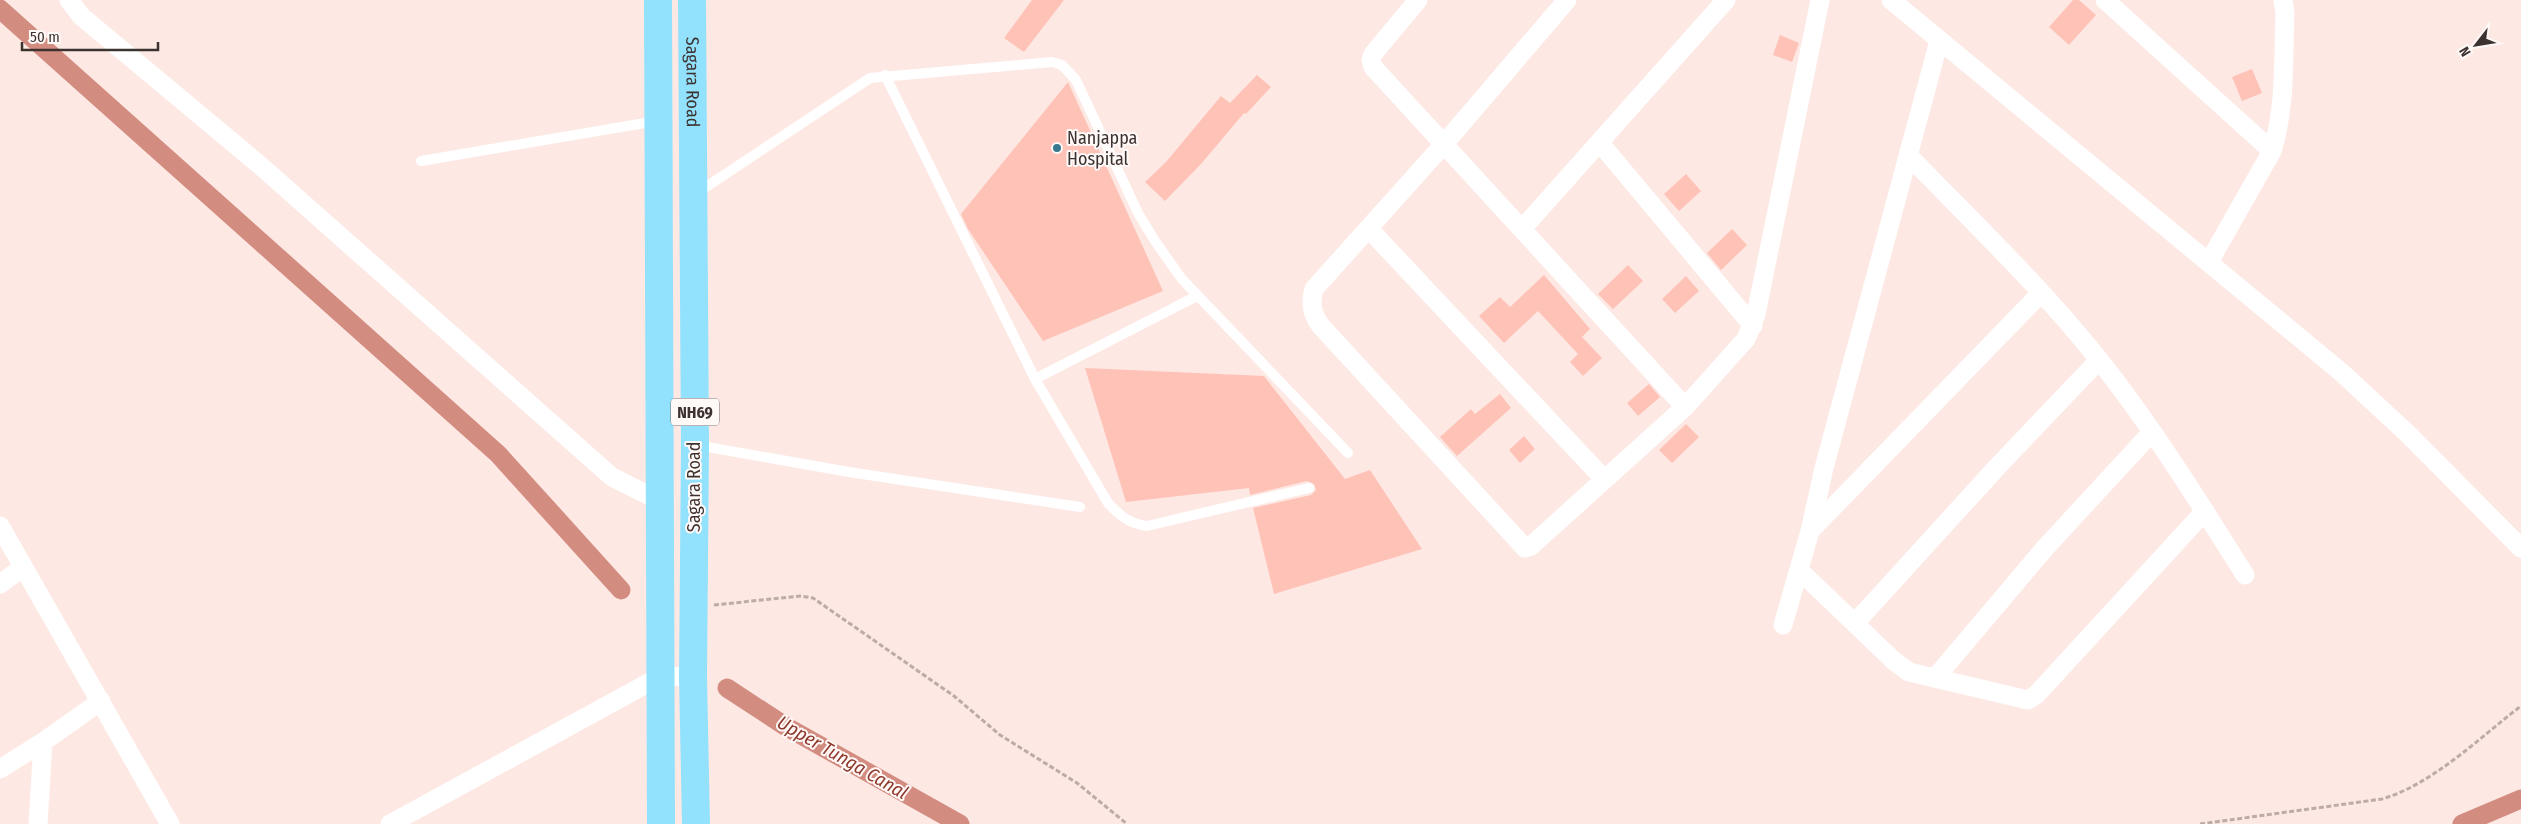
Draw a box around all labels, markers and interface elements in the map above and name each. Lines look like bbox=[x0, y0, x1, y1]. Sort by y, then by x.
scale bar bbox=[22, 20, 159, 52]
north arrow bbox=[2451, 20, 2501, 70]
text: 50 m bbox=[30, 28, 60, 46]
street label: Sagara Road bbox=[681, 37, 704, 127]
text: N bbox=[2456, 43, 2475, 59]
place label: Nanjappa Hospital bbox=[1067, 127, 1138, 170]
marker: Nanjappa Hospital bbox=[1051, 142, 1063, 154]
road number: NH69 bbox=[671, 398, 719, 426]
street label: Sagara Road bbox=[683, 442, 705, 532]
water label: Upper Tunga Canal bbox=[773, 711, 912, 804]

